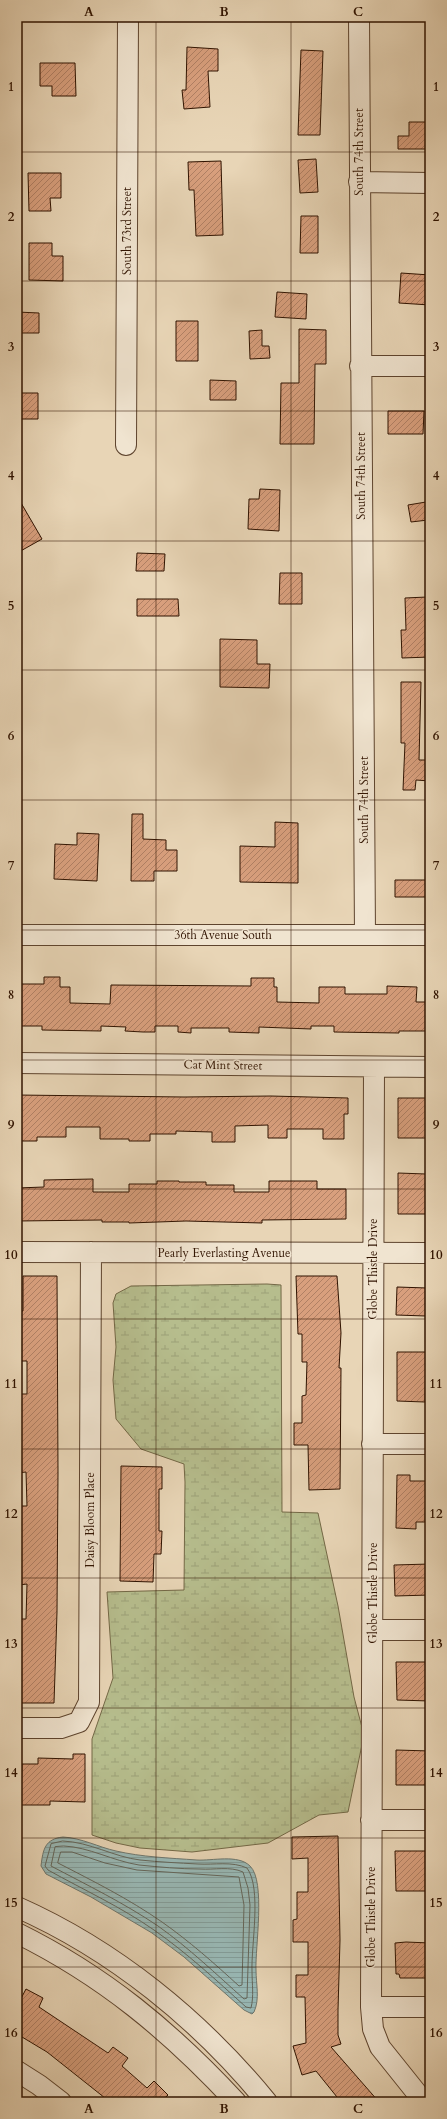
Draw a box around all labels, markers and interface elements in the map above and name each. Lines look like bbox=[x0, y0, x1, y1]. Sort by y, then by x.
text: A bbox=[84, 3, 94, 21]
text: B bbox=[219, 3, 229, 21]
text: C bbox=[353, 3, 363, 21]
text: 1 bbox=[8, 78, 14, 96]
text: 1 bbox=[433, 78, 439, 96]
street label: South 74th Street bbox=[351, 108, 367, 196]
street label: South 73rd Street bbox=[119, 187, 135, 275]
text: 2 bbox=[8, 208, 15, 226]
text: 2 bbox=[433, 208, 440, 226]
text: 3 bbox=[8, 338, 15, 356]
text: 3 bbox=[433, 338, 440, 356]
street label: South 74th Street bbox=[353, 432, 369, 520]
text: 4 bbox=[8, 467, 15, 485]
text: 4 bbox=[433, 467, 440, 485]
text: 5 bbox=[8, 597, 14, 615]
text: 5 bbox=[433, 597, 439, 615]
text: 6 bbox=[8, 727, 15, 745]
text: 6 bbox=[433, 727, 440, 745]
street label: South 74th Street bbox=[356, 756, 372, 844]
text: 7 bbox=[8, 857, 15, 875]
text: 7 bbox=[433, 857, 440, 875]
street label: 36th Avenue South bbox=[174, 927, 272, 943]
text: 8 bbox=[8, 986, 14, 1004]
text: 8 bbox=[433, 986, 439, 1004]
street label: Cat Mint Street bbox=[183, 1056, 263, 1074]
text: 9 bbox=[8, 1116, 15, 1134]
text: 9 bbox=[433, 1116, 440, 1134]
street label: Globe Thistle Drive bbox=[365, 1218, 381, 1320]
street label: Pearly Everlasting Avenue bbox=[157, 1245, 291, 1261]
text: 10 bbox=[4, 1246, 18, 1264]
text: 10 bbox=[429, 1246, 443, 1264]
text: 11 bbox=[4, 1375, 18, 1393]
text: 11 bbox=[429, 1375, 443, 1393]
street label: Daisy Bloom Place bbox=[82, 1472, 98, 1568]
text: 12 bbox=[4, 1505, 18, 1523]
text: 12 bbox=[429, 1505, 443, 1523]
street label: Globe Thistle Drive bbox=[365, 1542, 381, 1644]
text: 13 bbox=[4, 1635, 18, 1653]
text: 13 bbox=[429, 1635, 443, 1653]
text: 14 bbox=[4, 1764, 18, 1782]
text: 14 bbox=[429, 1764, 443, 1782]
street label: Globe Thistle Drive bbox=[363, 1866, 379, 1968]
text: 15 bbox=[4, 1894, 18, 1912]
text: 15 bbox=[429, 1894, 443, 1912]
text: 16 bbox=[4, 2024, 18, 2042]
text: 16 bbox=[429, 2024, 443, 2042]
text: A bbox=[84, 2100, 94, 2118]
text: B bbox=[219, 2100, 229, 2118]
text: C bbox=[353, 2100, 363, 2118]

